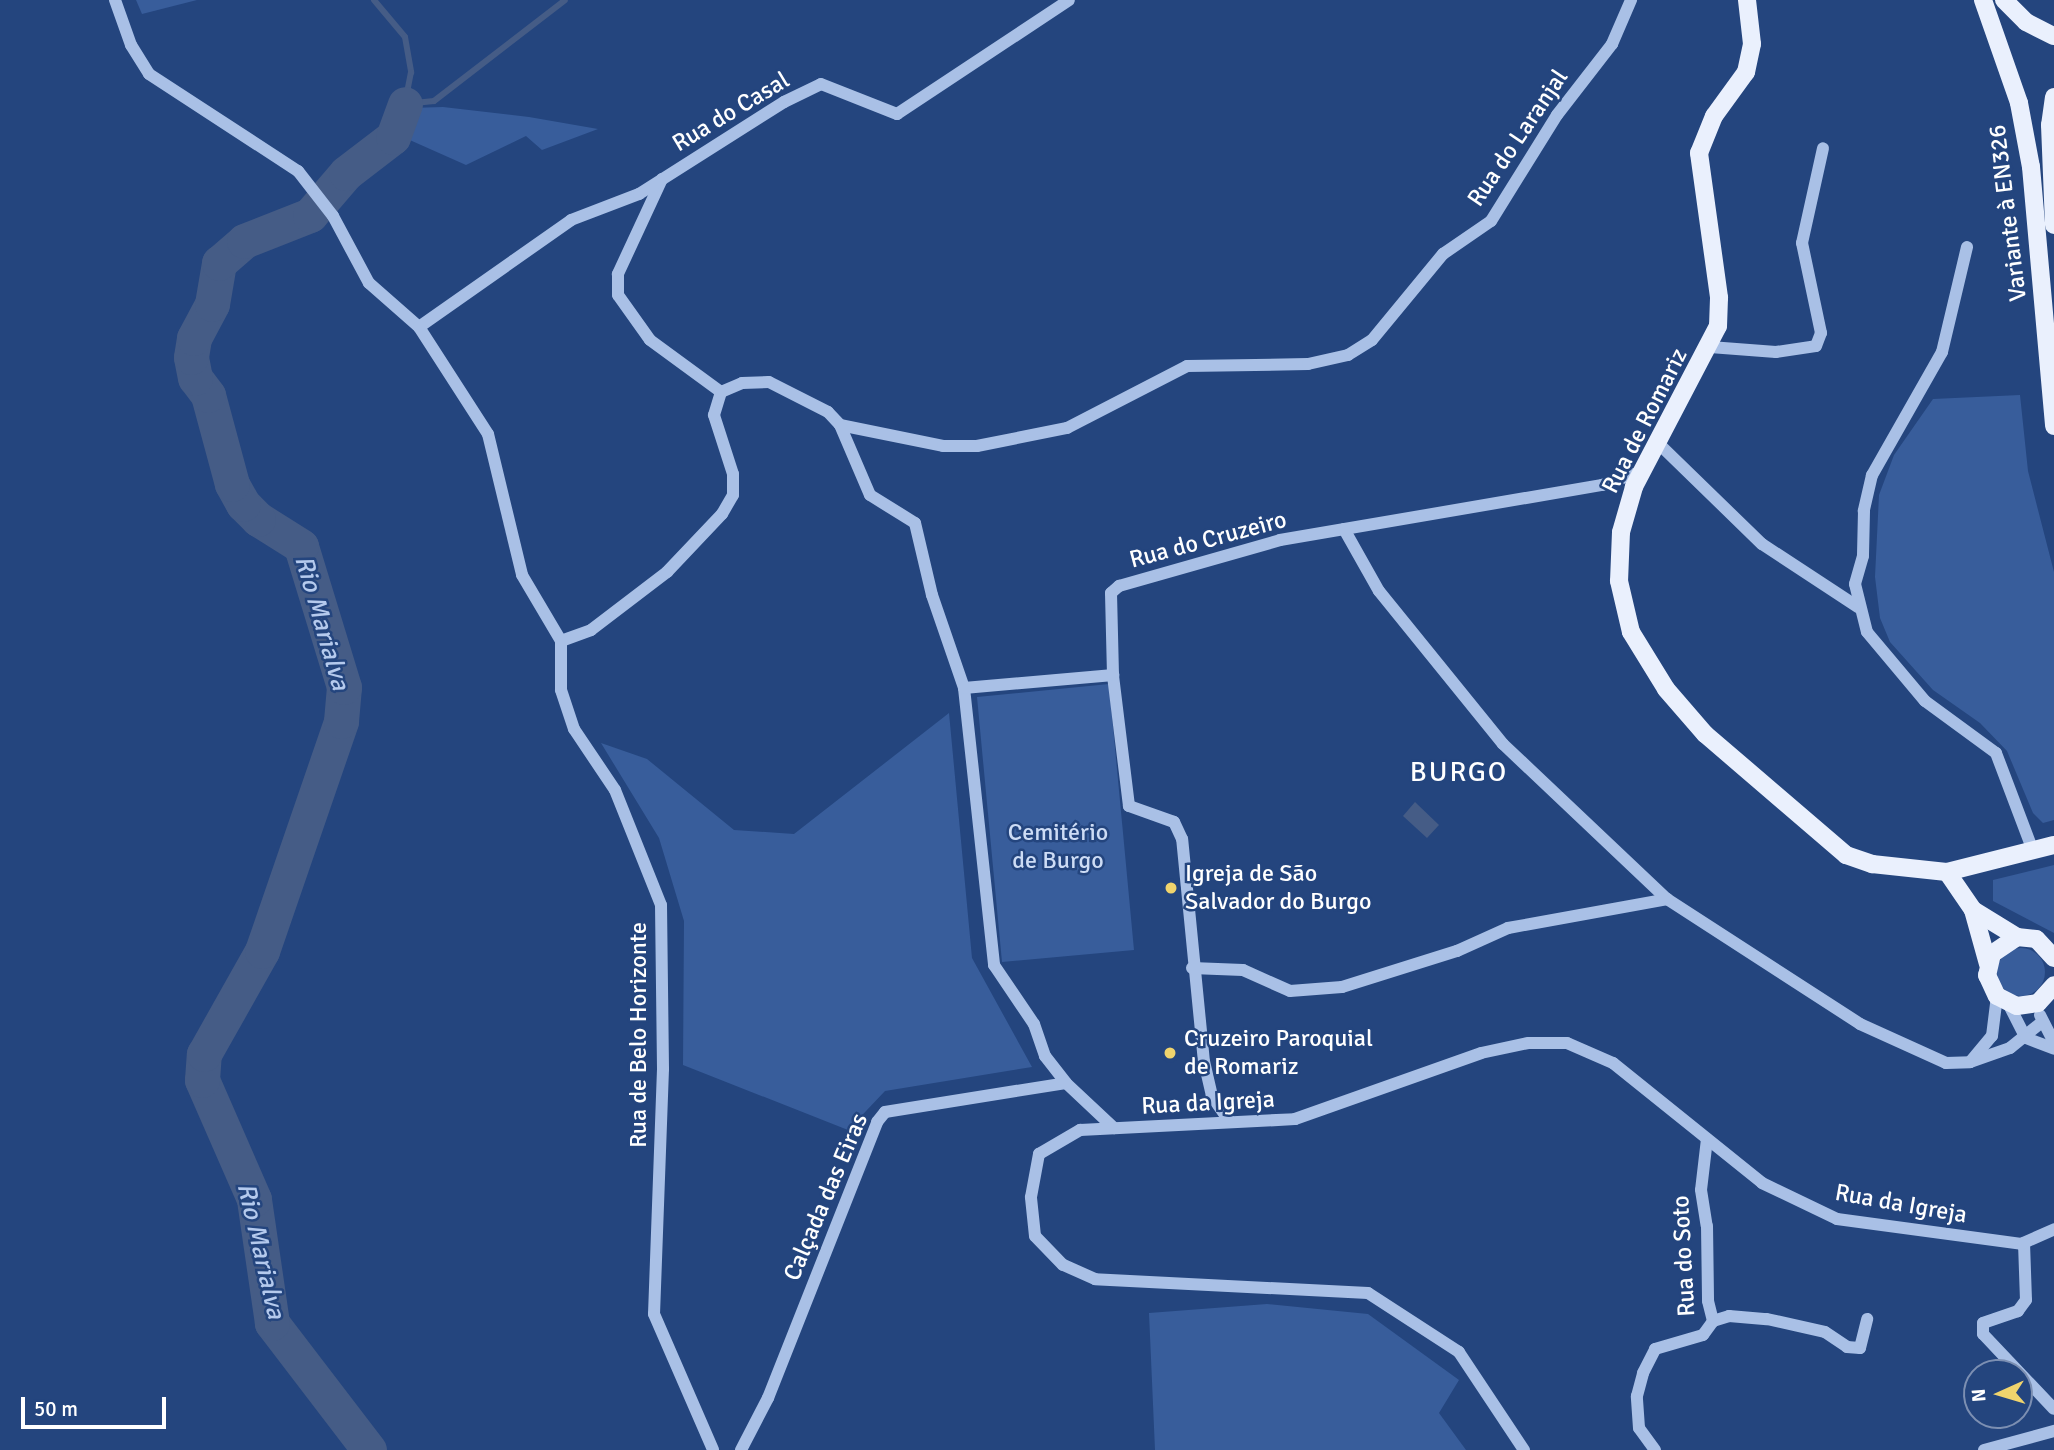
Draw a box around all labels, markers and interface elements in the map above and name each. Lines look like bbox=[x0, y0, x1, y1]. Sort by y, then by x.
street label: Rua do Laranjal bbox=[1462, 64, 1574, 212]
street label: Rua do Casal bbox=[667, 66, 795, 158]
street label: Variante à EN326 bbox=[1983, 123, 2033, 303]
street label: Rua de Romariz bbox=[1596, 344, 1694, 498]
street label: Rua do Cruzeiro bbox=[1126, 505, 1290, 575]
water label: Rio Marialva bbox=[287, 552, 355, 694]
district label: BURGO bbox=[1410, 755, 1508, 789]
park label: Cemitério de Burgo bbox=[1008, 819, 1108, 875]
place label: Igreja de São Salvador do Burgo bbox=[1185, 860, 1371, 916]
marker: Igreja de São Salvador do Burgo bbox=[1163, 880, 1179, 896]
street label: Rua de Belo Horizonte bbox=[625, 922, 653, 1148]
place label: Cruzeiro Paroquial de Romariz bbox=[1184, 1025, 1373, 1081]
marker: Cruzeiro Paroquial de Romariz bbox=[1162, 1045, 1178, 1061]
street label: Rua da Igreja bbox=[1141, 1085, 1275, 1121]
street label: Calçada das Eiras bbox=[778, 1109, 874, 1285]
street label: Rua da Igreja bbox=[1833, 1178, 1969, 1230]
water label: Rio Marialva bbox=[229, 1180, 291, 1322]
street label: Rua do Soto bbox=[1666, 1195, 1702, 1317]
north arrow bbox=[1963, 1359, 2033, 1429]
scale bar bbox=[24, 1384, 170, 1428]
text: N bbox=[1967, 1388, 1991, 1403]
text: 50 m bbox=[34, 1396, 78, 1422]

